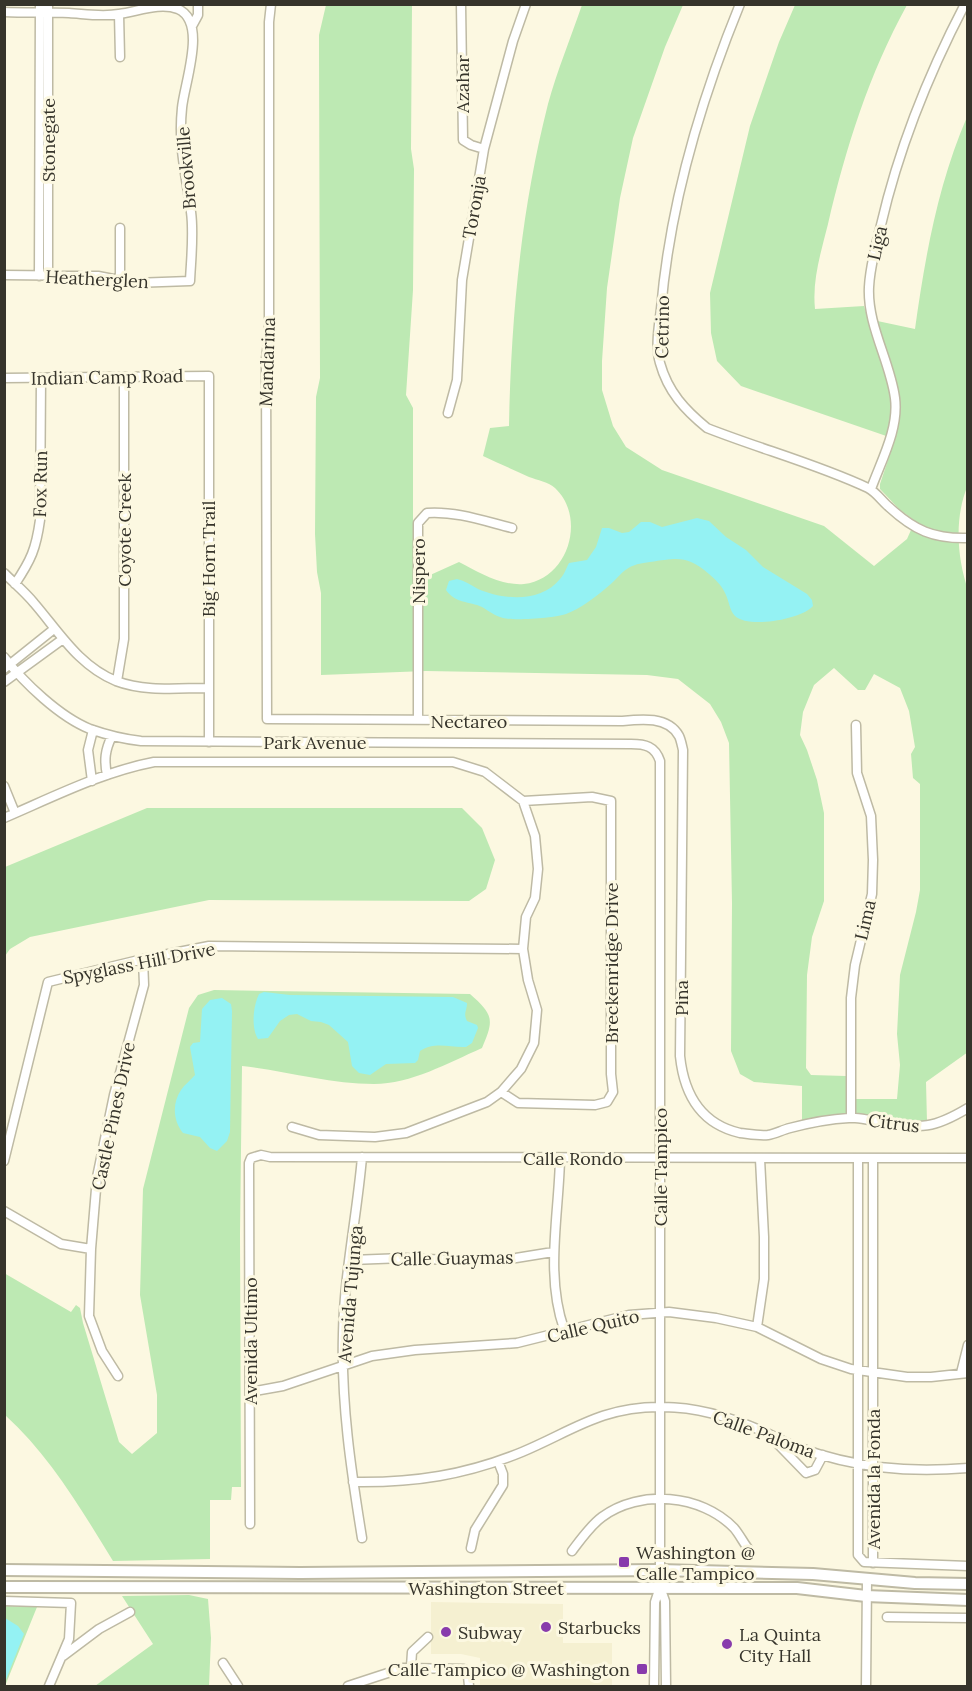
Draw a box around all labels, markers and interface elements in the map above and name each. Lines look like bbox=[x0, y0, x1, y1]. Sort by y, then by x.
street label: Azahar bbox=[451, 55, 474, 114]
street label: Stonegate bbox=[37, 98, 60, 182]
street label: Brookville bbox=[171, 125, 201, 210]
street label: Toronja bbox=[457, 173, 491, 241]
street label: Liga bbox=[862, 223, 892, 263]
street label: Heatherglen bbox=[45, 265, 149, 293]
street label: Cetrino bbox=[650, 295, 674, 359]
street label: Mandarina bbox=[254, 317, 280, 407]
street label: Indian Camp Road bbox=[30, 364, 184, 390]
street label: Fox Run bbox=[28, 450, 52, 518]
street label: Coyote Creek bbox=[113, 473, 136, 587]
street label: Big Horn Trail bbox=[197, 501, 220, 617]
street label: Nispero bbox=[407, 538, 430, 604]
street label: Nectareo bbox=[431, 710, 507, 733]
street label: Park Avenue bbox=[263, 731, 367, 754]
street label: Breckenridge Drive bbox=[600, 882, 623, 1044]
street label: Lima bbox=[849, 898, 881, 942]
street label: Spyglass Hill Drive bbox=[61, 937, 217, 989]
street label: Pina bbox=[670, 980, 693, 1016]
street label: Castle Pines Drive bbox=[86, 1039, 140, 1192]
street label: Calle Tampico bbox=[649, 1108, 672, 1226]
street label: Citrus bbox=[867, 1108, 921, 1138]
street label: Calle Rondo bbox=[523, 1147, 623, 1170]
street label: Avenida Tujunga bbox=[332, 1224, 367, 1365]
street label: Calle Guaymas bbox=[390, 1245, 514, 1271]
street label: Avenida Ultimo bbox=[239, 1277, 262, 1406]
street label: Calle Quito bbox=[545, 1304, 641, 1348]
street label: Calle Paloma bbox=[710, 1405, 818, 1463]
street label: Avenida la Fonda bbox=[862, 1409, 885, 1550]
place label: Washington @ Calle Tampico bbox=[636, 1541, 755, 1585]
marker: Washington @ Calle Tampico bbox=[617, 1555, 631, 1569]
street label: Washington Street bbox=[408, 1577, 564, 1600]
place label: Starbucks bbox=[558, 1616, 641, 1639]
marker: Starbucks bbox=[539, 1620, 553, 1634]
place label: Subway bbox=[458, 1621, 523, 1644]
place label: La Quinta City Hall bbox=[739, 1623, 821, 1667]
marker: Subway bbox=[439, 1625, 453, 1639]
marker: La Quinta City Hall bbox=[720, 1637, 734, 1651]
place label: Calle Tampico @ Washington bbox=[388, 1658, 630, 1681]
marker: Calle Tampico @ Washington bbox=[635, 1662, 649, 1676]

